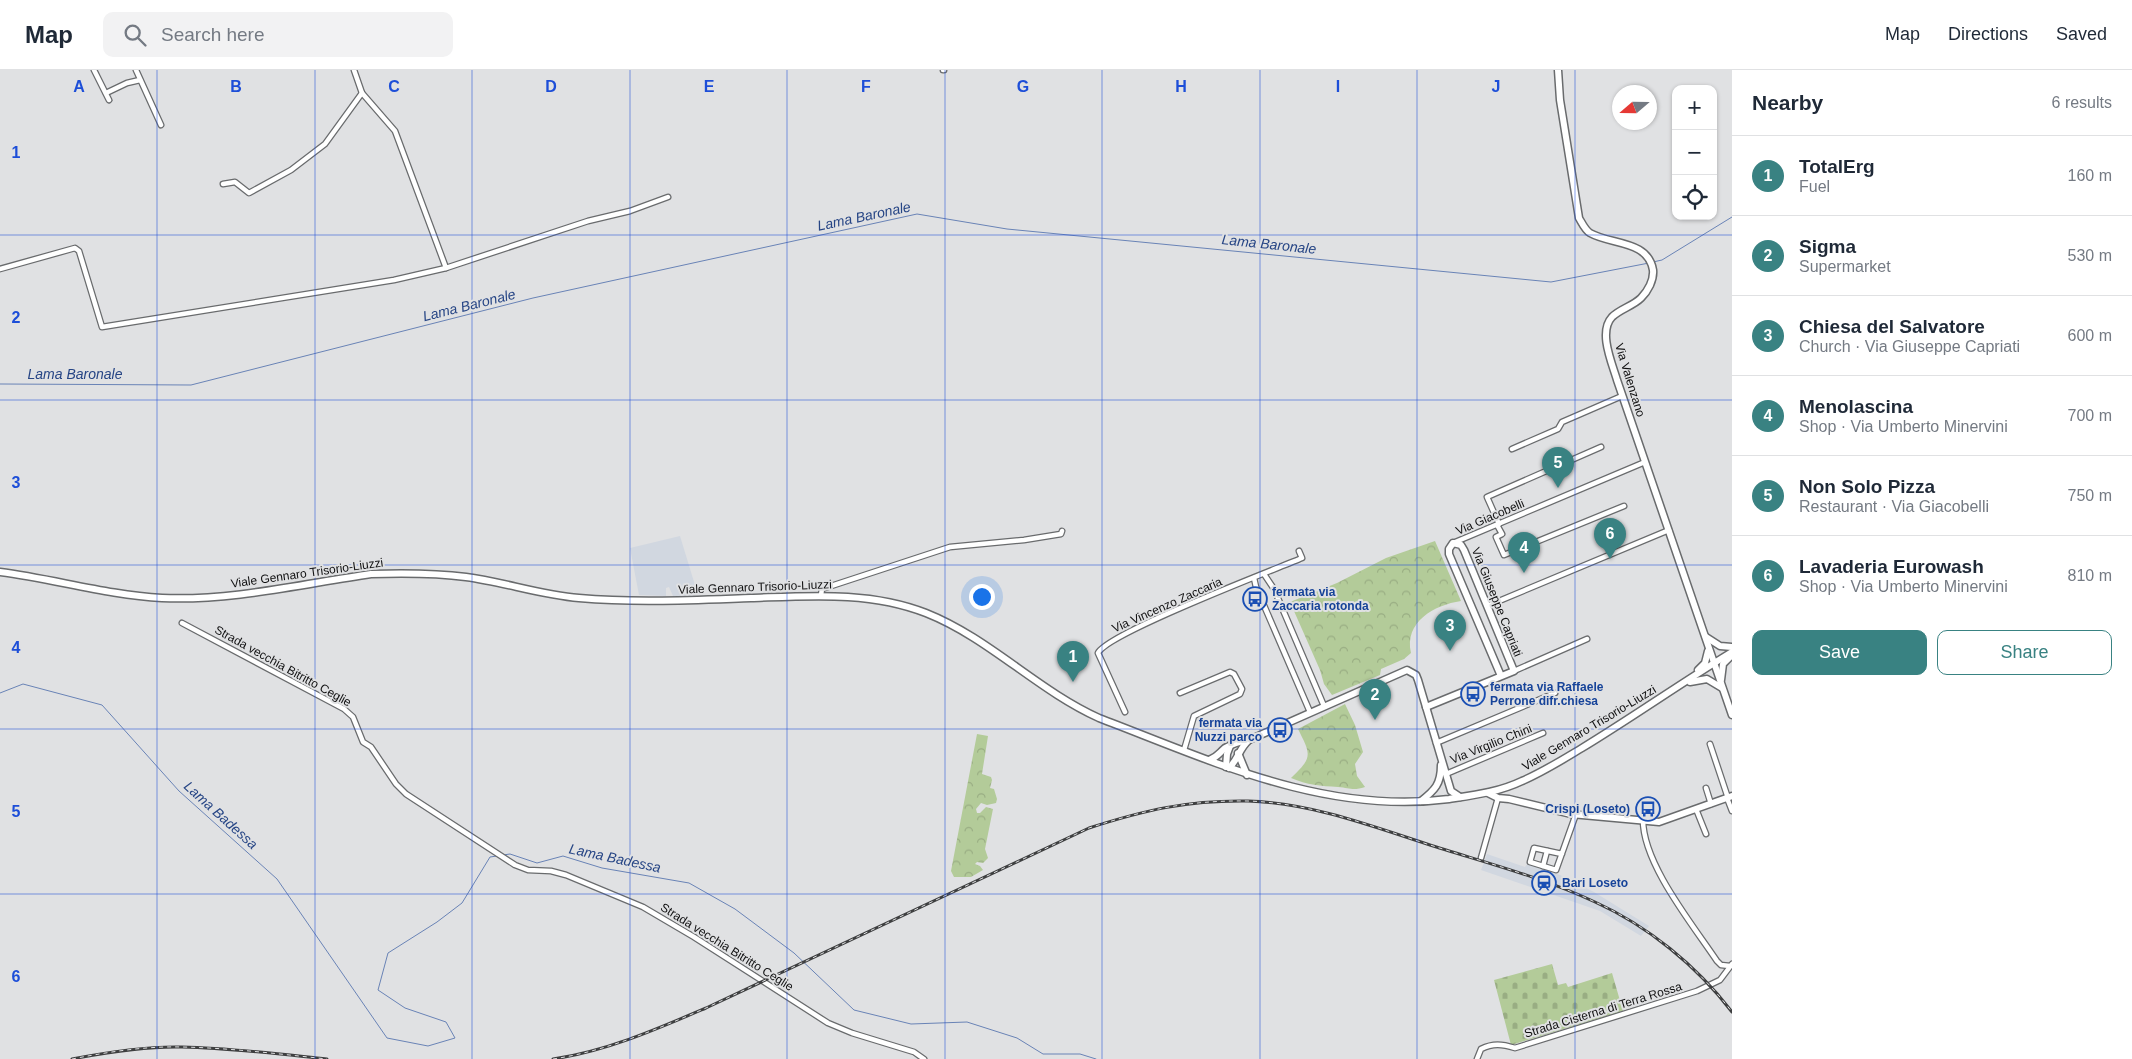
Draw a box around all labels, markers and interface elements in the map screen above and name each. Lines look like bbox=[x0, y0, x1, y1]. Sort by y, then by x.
search box bbox=[103, 12, 453, 57]
text: Map bbox=[25, 21, 73, 48]
icon: search bbox=[121, 21, 149, 49]
text: Search here bbox=[161, 24, 265, 45]
text: Map bbox=[1885, 24, 1920, 44]
text: Directions bbox=[1948, 24, 2028, 44]
text: Saved bbox=[2056, 24, 2107, 44]
text: A bbox=[73, 78, 85, 95]
text: B bbox=[230, 78, 242, 95]
text: C bbox=[388, 78, 400, 95]
text: D bbox=[545, 78, 557, 95]
text: E bbox=[704, 78, 715, 95]
text: F bbox=[861, 78, 871, 95]
text: G bbox=[1017, 78, 1029, 95]
text: H bbox=[1175, 78, 1187, 95]
text: I bbox=[1336, 78, 1340, 95]
text: J bbox=[1492, 78, 1500, 95]
north arrow bbox=[1612, 85, 1657, 130]
map controls bbox=[1672, 85, 1717, 220]
button: + bbox=[1672, 85, 1717, 130]
text: Nearby bbox=[1752, 91, 1823, 114]
text: 6 results bbox=[2052, 94, 2112, 111]
button: − bbox=[1672, 130, 1717, 175]
text: 1 bbox=[12, 144, 21, 161]
text: TotalErg bbox=[1799, 156, 1875, 177]
text: 1 bbox=[1764, 167, 1772, 184]
text: 160 m bbox=[2068, 167, 2112, 184]
button: locate bbox=[1672, 175, 1717, 220]
text: Fuel bbox=[1799, 178, 1830, 195]
water label: Lama Baronale bbox=[816, 198, 912, 234]
water label: Lama Baronale bbox=[1221, 231, 1317, 257]
text: Sigma bbox=[1799, 236, 1856, 257]
text: 2 bbox=[1764, 247, 1772, 264]
text: 530 m bbox=[2068, 247, 2112, 264]
text: Supermarket bbox=[1799, 258, 1891, 275]
water label: Lama Baronale bbox=[421, 286, 517, 324]
text: 2 bbox=[12, 309, 21, 326]
text: Chiesa del Salvatore bbox=[1799, 316, 1985, 337]
text: 3 bbox=[1764, 327, 1772, 344]
text: 600 m bbox=[2068, 327, 2112, 344]
text: Church · Via Giuseppe Capriati bbox=[1799, 338, 2020, 355]
street label: Via Valenzano bbox=[1612, 341, 1648, 419]
water label: Lama Baronale bbox=[28, 366, 123, 382]
text: Menolascina bbox=[1799, 396, 1913, 417]
text: 4 bbox=[1764, 407, 1772, 424]
text: 700 m bbox=[2068, 407, 2112, 424]
text: Shop · Via Umberto Minervini bbox=[1799, 418, 2008, 435]
pin: 5 bbox=[1542, 447, 1574, 488]
text: 3 bbox=[12, 474, 21, 491]
text: Non Solo Pizza bbox=[1799, 476, 1935, 497]
text: 5 bbox=[1764, 487, 1772, 504]
text: 750 m bbox=[2068, 487, 2112, 504]
street label: Via Giacobelli bbox=[1454, 496, 1526, 538]
text: Restaurant · Via Giacobelli bbox=[1799, 498, 1989, 515]
pin: 6 bbox=[1594, 518, 1626, 559]
pin: 4 bbox=[1508, 532, 1540, 573]
street label: Via Giuseppe Capriati bbox=[1469, 545, 1525, 659]
street label: Viale Gennaro Trisorio-Liuzzi bbox=[230, 555, 384, 591]
text: Lavaderia Eurowash bbox=[1799, 556, 1984, 577]
text: 6 bbox=[1764, 567, 1772, 584]
text: 810 m bbox=[2068, 567, 2112, 584]
street label: Via Vincenzo Zaccaria bbox=[1110, 574, 1224, 636]
street label: Viale Gennaro Trisorio-Liuzzi bbox=[678, 577, 832, 597]
text: Shop · Via Umberto Minervini bbox=[1799, 578, 2008, 595]
your location bbox=[969, 584, 995, 610]
place label: fermata via Zaccaria rotonda bbox=[1272, 585, 1369, 613]
bus stop icon: fermata via Zaccaria rotonda bbox=[1242, 586, 1268, 612]
pin: 3 bbox=[1434, 610, 1466, 651]
street label: Strada vecchia Bitritto Ceglie bbox=[212, 623, 354, 710]
button: Save bbox=[1752, 630, 1927, 675]
button: Share bbox=[1937, 630, 2112, 675]
text: 4 bbox=[12, 639, 21, 656]
pin: 1 bbox=[1057, 641, 1089, 682]
pin: 2 bbox=[1359, 679, 1391, 720]
place label: fermata via Raffaele Perrone difr.chiesa bbox=[1490, 680, 1604, 708]
bus stop icon: fermata via Raffaele Perrone difr.chiesa bbox=[1460, 681, 1486, 707]
street label: Viale Gennaro Trisorio-Liuzzi bbox=[1519, 682, 1659, 774]
place label: fermata via Nuzzi parco bbox=[1195, 716, 1262, 744]
bus stop icon: fermata via Nuzzi parco bbox=[1267, 717, 1293, 743]
street label: Via Virgilio Chini bbox=[1448, 721, 1534, 767]
water label: Lama Badessa bbox=[181, 778, 261, 852]
bus stop icon: Crispi (Loseto) bbox=[1635, 796, 1661, 822]
place label: Crispi (Loseto) bbox=[1545, 802, 1630, 816]
text: 5 bbox=[12, 803, 21, 820]
water label: Lama Badessa bbox=[568, 840, 663, 876]
station icon: Bari Loseto bbox=[1531, 870, 1557, 896]
place label: Bari Loseto bbox=[1562, 876, 1628, 890]
street label: Strada vecchia Bitritto Ceglie bbox=[658, 900, 796, 994]
text: 6 bbox=[12, 968, 21, 985]
street label: Strada Cisterna di Terra Rossa bbox=[1523, 979, 1684, 1041]

